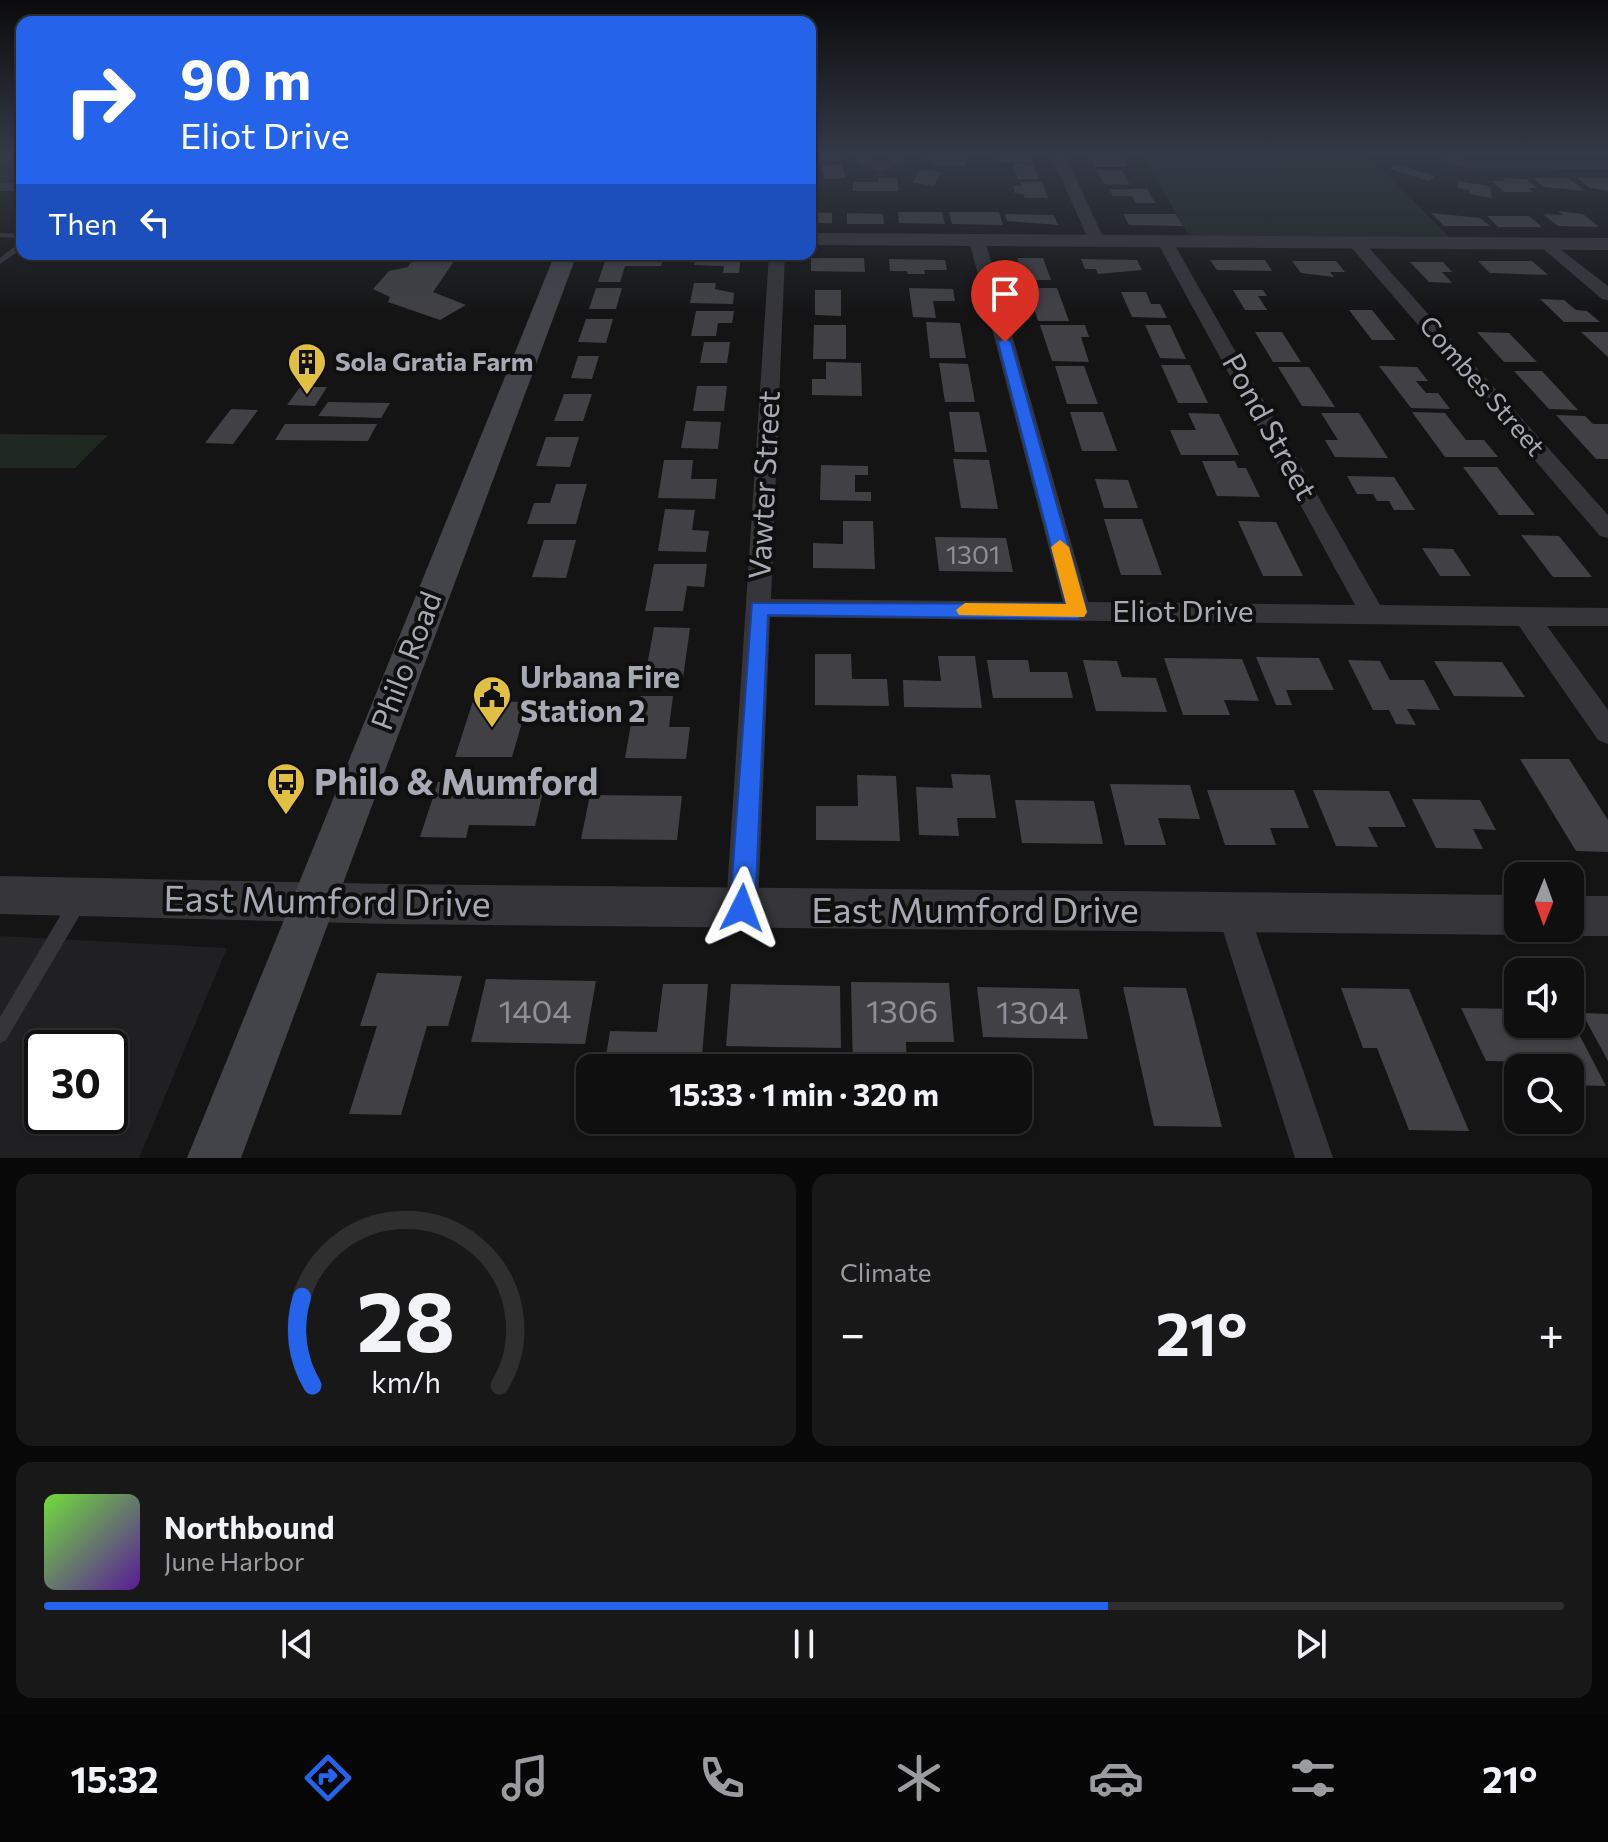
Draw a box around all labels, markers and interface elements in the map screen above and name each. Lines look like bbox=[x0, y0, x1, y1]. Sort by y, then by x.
text: 90 m bbox=[180, 43, 311, 112]
icon: right bbox=[48, 48, 152, 152]
text: Eliot Drive bbox=[180, 112, 350, 156]
icon: left bbox=[133, 200, 177, 244]
text: Then bbox=[48, 204, 117, 241]
pin bbox=[971, 260, 1039, 342]
icon: arrive bbox=[983, 272, 1027, 316]
street label: Combes Street bbox=[1414, 309, 1552, 461]
building icon: Sola Gratia Farm bbox=[286, 341, 328, 396]
place label: Sola Gratia Farm bbox=[335, 345, 534, 376]
street label: Pond Street bbox=[1216, 346, 1326, 505]
street label: Vawter Street bbox=[739, 390, 786, 580]
house number: 1301 bbox=[946, 538, 1000, 569]
street label: Philo Road bbox=[361, 586, 448, 734]
street label: Eliot Drive bbox=[1112, 591, 1254, 628]
place label: Urbana Fire Station 2 bbox=[520, 657, 680, 728]
public building icon: Urbana Fire Station 2 bbox=[471, 674, 513, 729]
place label: Philo & Mumford bbox=[314, 758, 598, 802]
bus stop icon: Philo & Mumford bbox=[265, 761, 307, 816]
north arrow bbox=[1504, 862, 1584, 942]
map controls bbox=[1504, 862, 1584, 1134]
position arrow bbox=[700, 866, 784, 950]
street label: East Mumford Drive bbox=[163, 874, 491, 924]
street label: East Mumford Drive bbox=[811, 886, 1139, 930]
button: sound bbox=[1504, 958, 1584, 1038]
house number: 1404 bbox=[499, 990, 571, 1030]
house number: 1306 bbox=[866, 990, 938, 1030]
house number: 1304 bbox=[996, 991, 1068, 1031]
speed limit sign: 30 bbox=[24, 1030, 128, 1134]
button: search bbox=[1504, 1054, 1584, 1134]
text: 15:33 · 1 min · 320 m bbox=[669, 1075, 939, 1112]
text: Climate bbox=[840, 1256, 932, 1287]
text: 28 bbox=[357, 1267, 455, 1369]
text: 21° bbox=[1156, 1295, 1248, 1368]
text: − bbox=[840, 1305, 865, 1359]
text: + bbox=[1538, 1305, 1564, 1359]
text: km/h bbox=[371, 1364, 441, 1399]
text: Northbound bbox=[164, 1508, 335, 1545]
text: June Harbor bbox=[164, 1545, 304, 1576]
icon: previous bbox=[275, 1622, 319, 1666]
icon: pause bbox=[782, 1622, 826, 1666]
icon: next bbox=[1289, 1622, 1333, 1666]
icon: directions bbox=[300, 1750, 356, 1806]
icon: music bbox=[497, 1750, 553, 1806]
icon: phone bbox=[694, 1750, 750, 1806]
icon: climate bbox=[891, 1750, 947, 1806]
icon: car bbox=[1088, 1750, 1144, 1806]
icon: filters bbox=[1285, 1750, 1341, 1806]
text: 15:32 bbox=[71, 1756, 159, 1800]
text: 21° bbox=[1482, 1756, 1537, 1800]

